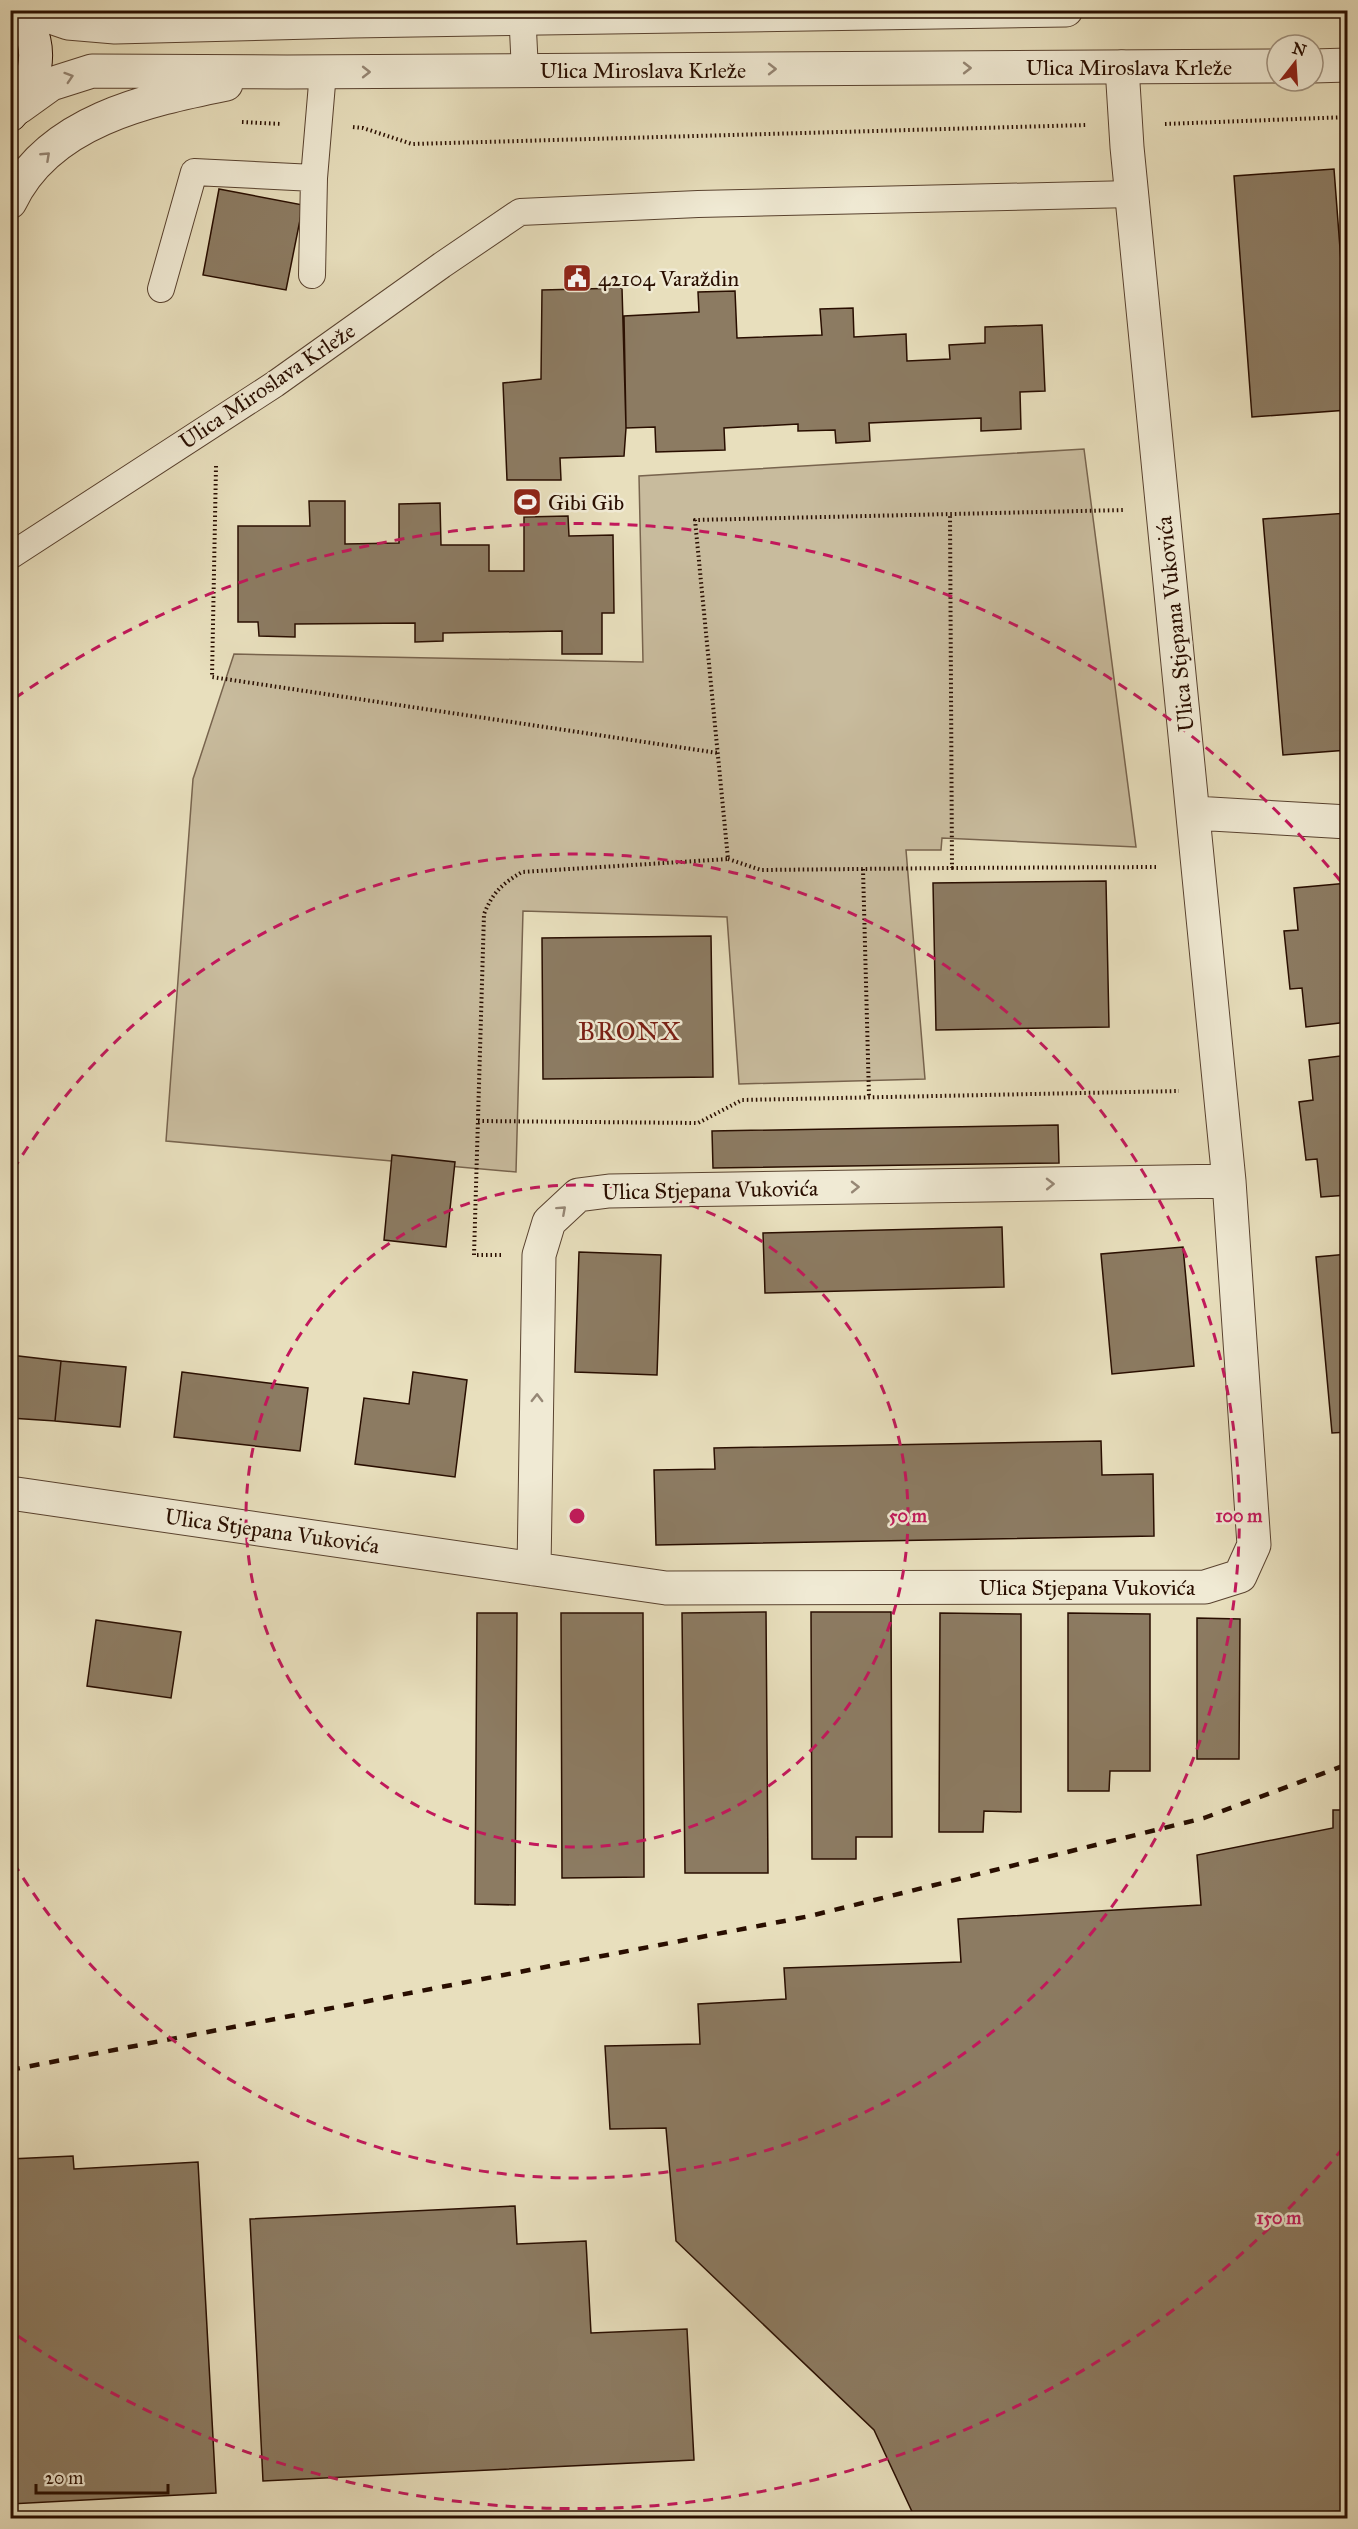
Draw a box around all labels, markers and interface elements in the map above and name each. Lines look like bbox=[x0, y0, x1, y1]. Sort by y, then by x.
north arrow bbox=[1265, 33, 1325, 93]
text: N bbox=[1290, 38, 1309, 60]
street label: Ulica Miroslava Krleže bbox=[1026, 54, 1232, 81]
street label: Ulica Miroslava Krleže bbox=[540, 57, 746, 84]
one-way arrow bbox=[963, 62, 972, 74]
one-way arrow bbox=[768, 63, 777, 75]
one-way arrow bbox=[362, 66, 371, 78]
one-way arrow bbox=[63, 72, 74, 85]
one-way arrow bbox=[39, 152, 49, 163]
public building icon: 42104 Varaždin bbox=[561, 262, 593, 294]
place label: 42104 Varaždin bbox=[598, 265, 739, 292]
street label: Ulica Miroslava Krleže bbox=[174, 317, 360, 455]
sports icon: Gibi Gib bbox=[511, 486, 543, 518]
place label: Gibi Gib bbox=[548, 489, 624, 516]
street label: Ulica Stjepana Vukovića bbox=[1150, 514, 1200, 733]
district label: BRONX bbox=[578, 1015, 682, 1047]
street label: Ulica Stjepana Vukovića bbox=[602, 1175, 819, 1205]
one-way arrow bbox=[1046, 1177, 1055, 1190]
one-way arrow bbox=[851, 1181, 860, 1193]
one-way arrow bbox=[555, 1206, 565, 1217]
one-way arrow bbox=[530, 1394, 543, 1403]
street label: Ulica Stjepana Vukovića bbox=[163, 1503, 382, 1560]
text: 50 m bbox=[889, 1505, 928, 1527]
text: 100 m bbox=[1216, 1505, 1263, 1527]
centre of rings bbox=[567, 1506, 587, 1526]
street label: Ulica Stjepana Vukovića bbox=[979, 1574, 1196, 1601]
text: 150 m bbox=[1257, 2207, 1302, 2229]
scale bar bbox=[36, 2457, 168, 2495]
text: 20 m bbox=[45, 2467, 83, 2489]

